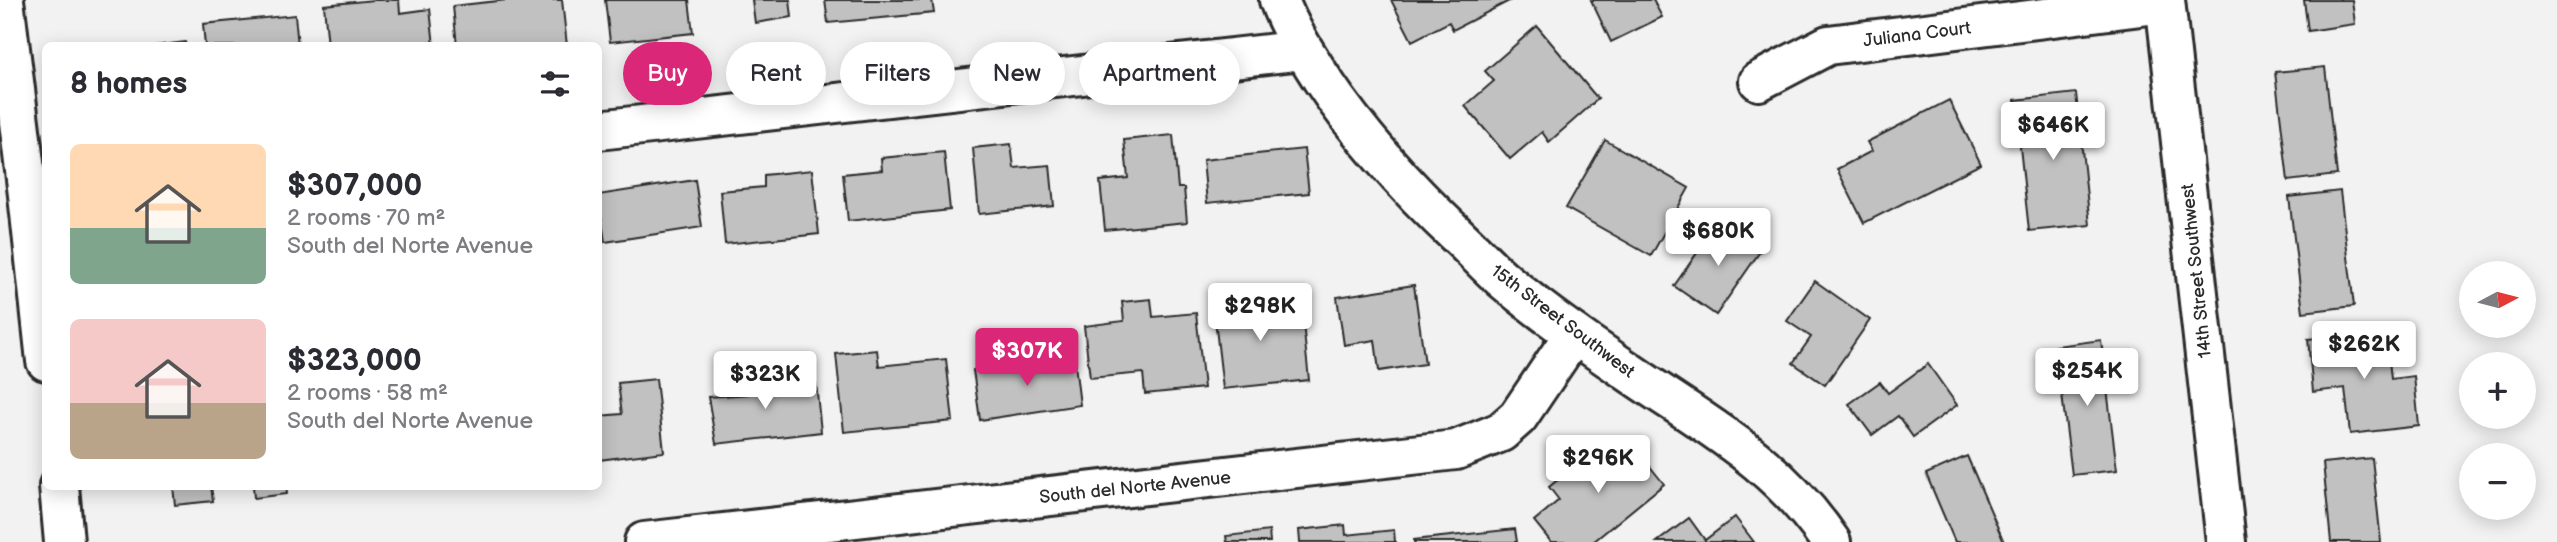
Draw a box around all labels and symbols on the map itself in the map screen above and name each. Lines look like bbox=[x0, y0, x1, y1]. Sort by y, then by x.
street label: Juliana Court bbox=[1862, 17, 1972, 52]
pin: $646K bbox=[2004, 102, 2102, 162]
street label: 14th Street Southwest bbox=[2177, 182, 2216, 359]
pin: $680K bbox=[1669, 208, 1767, 268]
street label: 15th Street Southwest bbox=[1487, 260, 1639, 383]
north arrow bbox=[2459, 261, 2536, 338]
pin: $298K bbox=[1211, 284, 1309, 343]
pin: $262K bbox=[2315, 322, 2413, 381]
pin: $307K bbox=[978, 328, 1076, 388]
pin: $254K bbox=[2038, 348, 2136, 408]
pin: $323K bbox=[716, 352, 814, 411]
pin: $296K bbox=[1549, 435, 1647, 495]
street label: South del Norte Avenue bbox=[1038, 467, 1232, 508]

